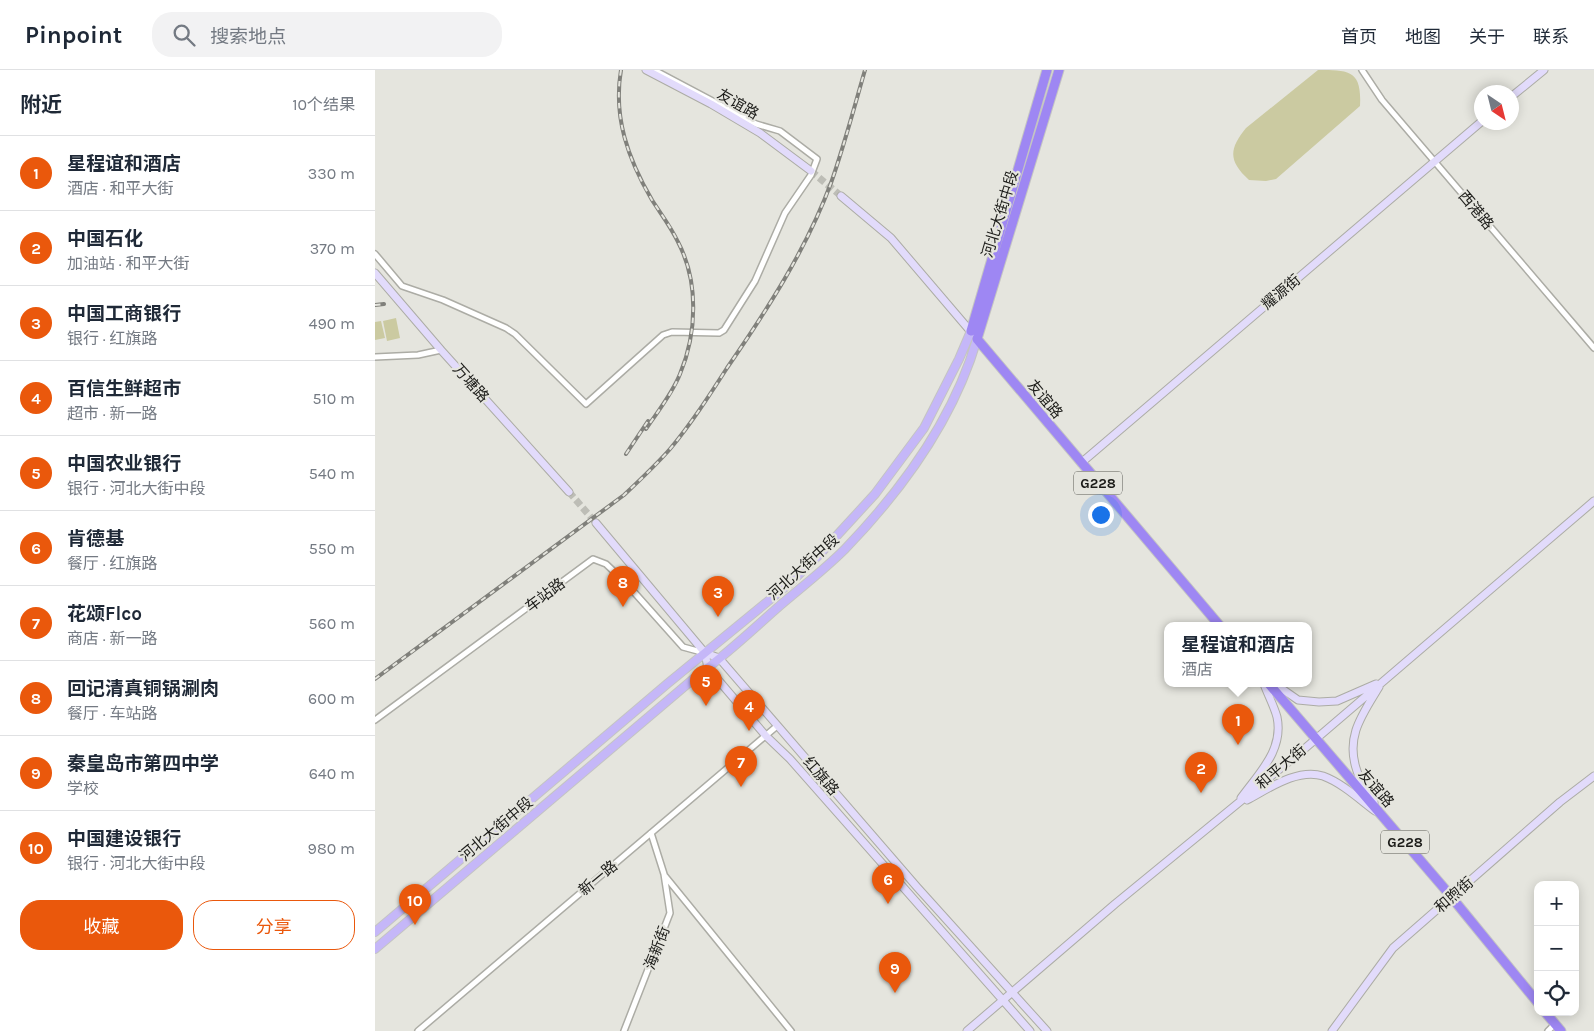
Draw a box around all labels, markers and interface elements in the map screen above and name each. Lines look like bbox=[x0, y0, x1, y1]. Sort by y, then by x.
search box bbox=[152, 12, 502, 57]
text: Pinpoint bbox=[25, 21, 122, 49]
icon: search bbox=[170, 21, 198, 49]
text: 搜索地点 bbox=[210, 26, 286, 48]
text: 首页 bbox=[1341, 26, 1377, 48]
text: 地图 bbox=[1405, 26, 1441, 48]
text: 关于 bbox=[1469, 26, 1505, 48]
text: 联系 bbox=[1533, 26, 1569, 48]
street label: 友谊路 bbox=[714, 85, 762, 123]
north arrow bbox=[1474, 85, 1519, 130]
text: 附近 bbox=[20, 93, 62, 117]
text: 10个结果 bbox=[292, 95, 355, 114]
text: 星程谊和酒店 bbox=[67, 153, 181, 175]
text: 1 bbox=[33, 164, 39, 183]
text: 330 m bbox=[308, 164, 355, 183]
street label: 河北大街中段 bbox=[978, 168, 1022, 260]
text: 酒店 · 和平大街 bbox=[67, 179, 173, 198]
street label: 西港路 bbox=[1455, 187, 1497, 233]
text: 中国石化 bbox=[67, 228, 143, 250]
text: 2 bbox=[31, 239, 41, 258]
text: 370 m bbox=[310, 239, 355, 258]
text: 加油站 · 和平大街 bbox=[67, 254, 189, 273]
street label: 耀源街 bbox=[1258, 271, 1304, 313]
text: 中国工商银行 bbox=[67, 303, 181, 325]
text: 3 bbox=[31, 314, 41, 333]
text: 490 m bbox=[309, 314, 355, 333]
text: 银行 · 红旗路 bbox=[67, 329, 157, 348]
street label: 万塘路 bbox=[449, 360, 493, 406]
street label: 友谊路 bbox=[1024, 376, 1066, 422]
text: 百信生鲜超市 bbox=[67, 378, 181, 400]
text: 4 bbox=[31, 389, 41, 408]
text: 510 m bbox=[312, 389, 355, 408]
text: 超市 · 新一路 bbox=[67, 404, 157, 423]
text: 中国农业银行 bbox=[67, 453, 181, 475]
text: 5 bbox=[31, 464, 41, 483]
text: 540 m bbox=[309, 464, 355, 483]
road number: G228 bbox=[1074, 472, 1122, 494]
text: 银行 · 河北大街中段 bbox=[67, 479, 205, 498]
your location bbox=[1088, 502, 1114, 528]
text: 肯德基 bbox=[67, 528, 124, 550]
street label: 河北大街中段 bbox=[764, 530, 842, 604]
text: 6 bbox=[31, 539, 41, 558]
text: 550 m bbox=[309, 539, 355, 558]
text: 餐厅 · 红旗路 bbox=[67, 554, 157, 573]
pin: 8 bbox=[607, 566, 639, 607]
street label: 车站路 bbox=[522, 574, 568, 616]
pin: 3 bbox=[702, 576, 734, 617]
text: 花颂Flco bbox=[67, 603, 142, 625]
text: 7 bbox=[32, 614, 40, 633]
text: 560 m bbox=[309, 614, 355, 633]
popup bbox=[1164, 622, 1312, 687]
text: 商店 · 新一路 bbox=[67, 629, 157, 648]
text: 星程谊和酒店 bbox=[1181, 634, 1295, 656]
text: 酒店 bbox=[1181, 660, 1213, 679]
pin: 5 bbox=[690, 665, 722, 706]
text: 回记清真铜锅涮肉 bbox=[67, 678, 219, 700]
text: 8 bbox=[31, 689, 41, 708]
text: 600 m bbox=[308, 689, 355, 708]
pin: 4 bbox=[733, 690, 765, 731]
text: 餐厅 · 车站路 bbox=[67, 704, 157, 723]
pin: 1 bbox=[1222, 704, 1254, 745]
street label: 和平大街 bbox=[1252, 741, 1310, 793]
pin: 7 bbox=[725, 746, 757, 787]
pin: 2 bbox=[1185, 752, 1217, 793]
text: 秦皇岛市第四中学 bbox=[67, 753, 219, 775]
street label: 红旗路 bbox=[799, 753, 843, 799]
text: 9 bbox=[31, 764, 41, 783]
text: 640 m bbox=[309, 764, 355, 783]
street label: 友谊路 bbox=[1354, 765, 1398, 811]
text: 学校 bbox=[67, 779, 99, 798]
street label: 河北大街中段 bbox=[456, 793, 536, 865]
text: 中国建设银行 bbox=[67, 828, 181, 850]
road number: G228 bbox=[1381, 830, 1429, 854]
text: 10 bbox=[28, 839, 44, 858]
text: 980 m bbox=[308, 839, 355, 858]
text: 银行 · 河北大街中段 bbox=[67, 854, 205, 873]
street label: 新一路 bbox=[575, 857, 621, 899]
pin: 6 bbox=[872, 863, 904, 904]
street label: 和煦街 bbox=[1431, 873, 1477, 917]
map controls bbox=[1534, 881, 1579, 1016]
button: + bbox=[1534, 881, 1579, 926]
pin: 10 bbox=[399, 884, 431, 925]
button: 收藏 bbox=[20, 900, 183, 950]
button: 分享 bbox=[193, 900, 355, 950]
street label: 海新街 bbox=[641, 924, 673, 972]
button: − bbox=[1534, 926, 1579, 971]
pin: 9 bbox=[879, 952, 911, 993]
button: locate bbox=[1534, 971, 1579, 1016]

